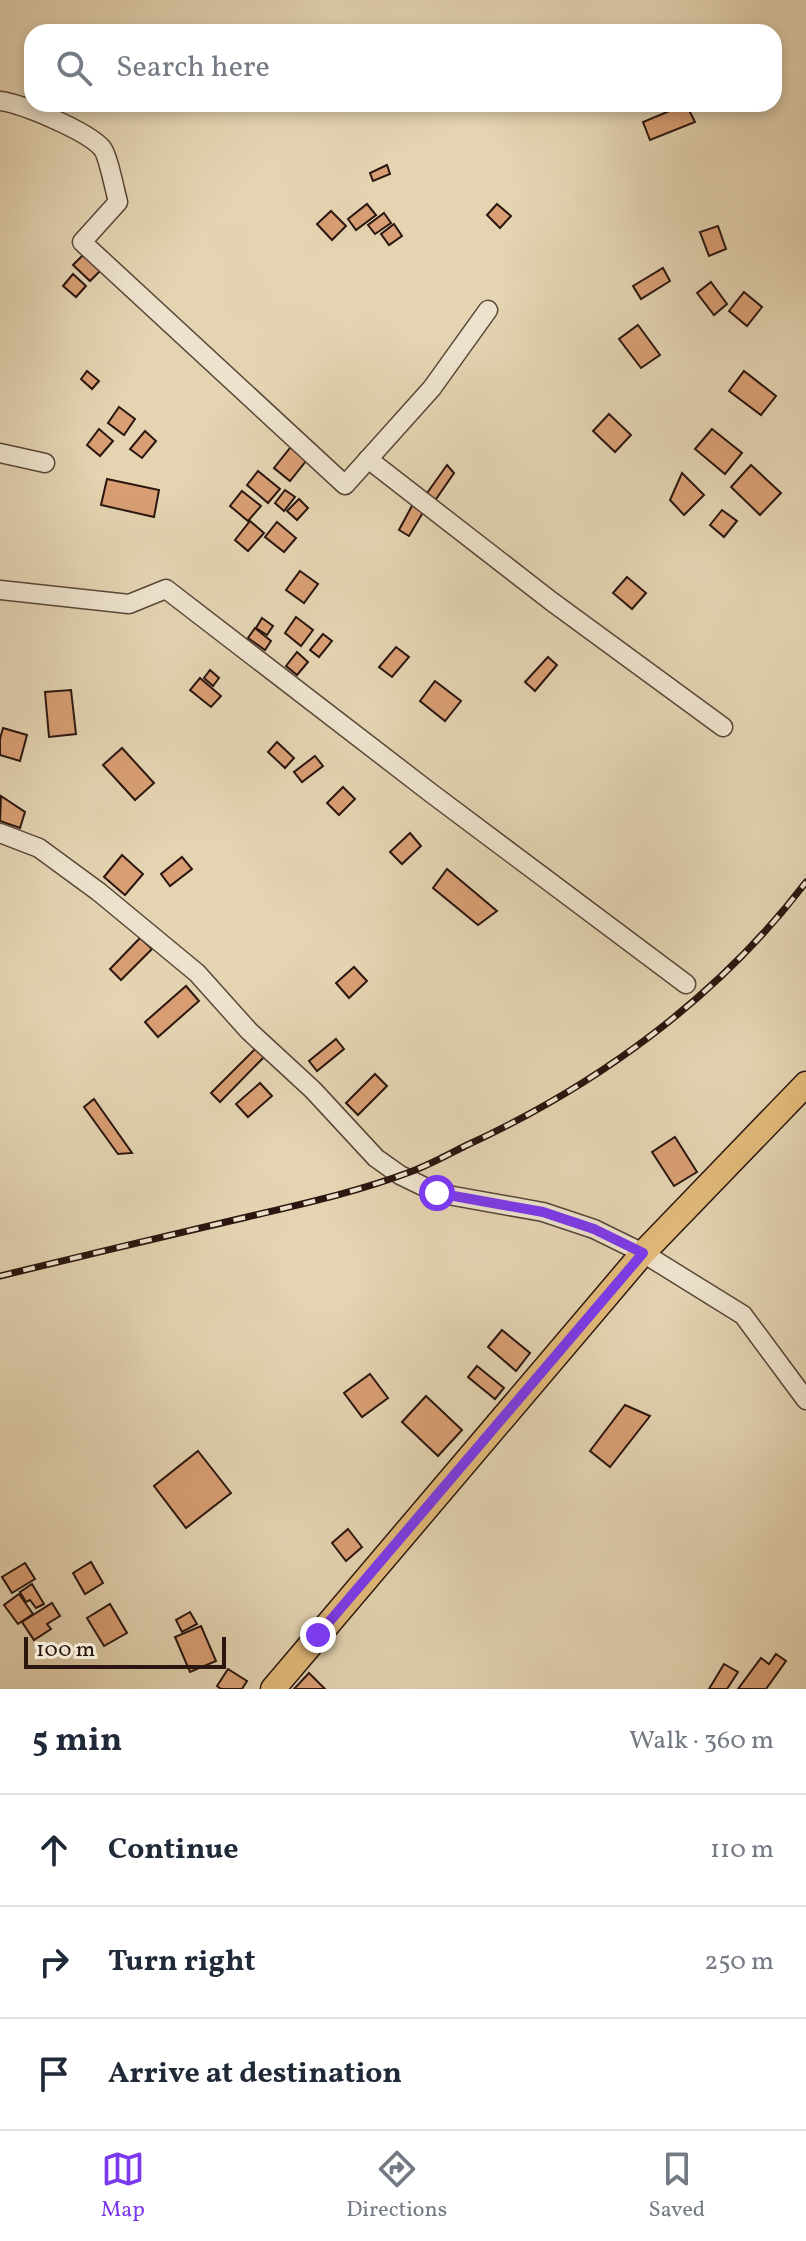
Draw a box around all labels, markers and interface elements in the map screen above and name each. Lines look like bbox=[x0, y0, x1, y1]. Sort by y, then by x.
search box bbox=[24, 24, 782, 112]
icon: search bbox=[52, 46, 96, 90]
text: Search here bbox=[116, 47, 270, 89]
route start bbox=[419, 1175, 455, 1211]
route end bbox=[300, 1617, 336, 1653]
scale bar bbox=[24, 1633, 226, 1669]
text: 100 m bbox=[36, 1635, 95, 1666]
text: 5 min bbox=[32, 1718, 122, 1765]
text: Walk · 360 m bbox=[629, 1723, 774, 1759]
icon: ahead bbox=[32, 1828, 76, 1872]
text: Continue bbox=[108, 1829, 239, 1871]
text: 110 m bbox=[710, 1832, 774, 1868]
icon: right bbox=[32, 1940, 76, 1984]
text: Turn right bbox=[108, 1941, 256, 1983]
text: 250 m bbox=[704, 1944, 774, 1980]
icon: arrive bbox=[32, 2052, 76, 2096]
text: Arrive at destination bbox=[108, 2053, 402, 2095]
tab: Map bbox=[101, 2147, 145, 2226]
tab: Directions bbox=[346, 2147, 447, 2226]
tab: Saved bbox=[649, 2147, 705, 2226]

